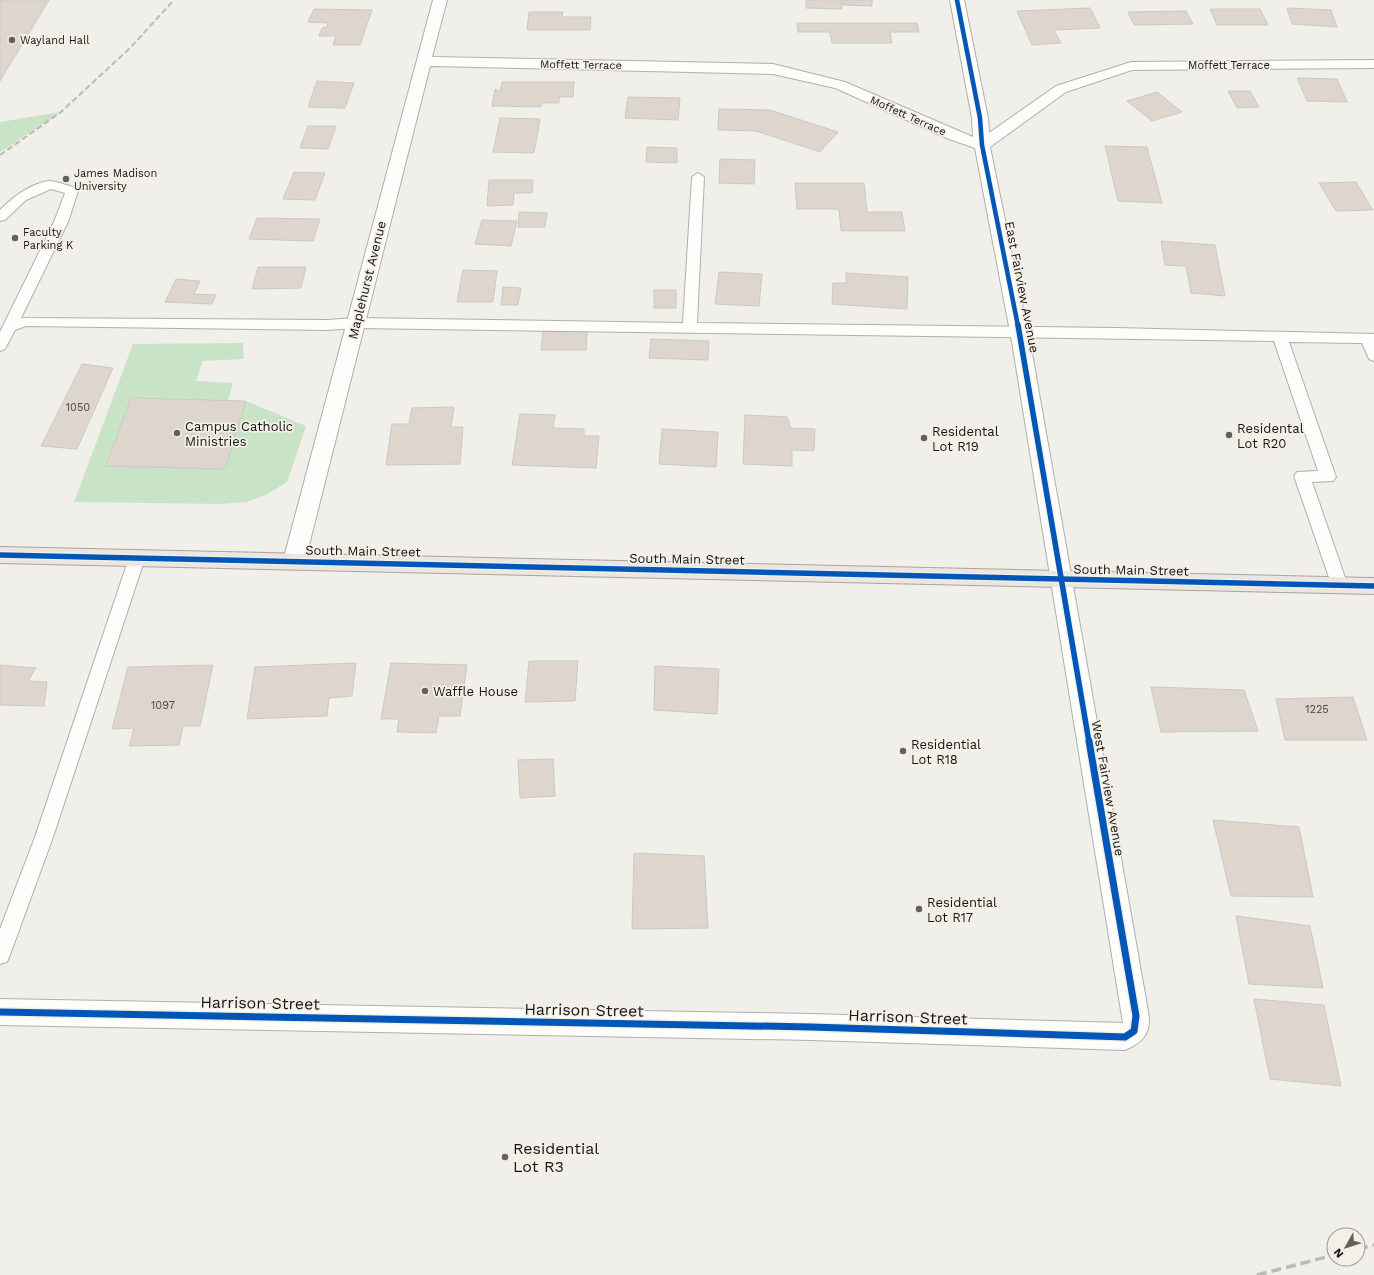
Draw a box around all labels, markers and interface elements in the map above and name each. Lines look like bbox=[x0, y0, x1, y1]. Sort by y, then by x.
place label: Wayland Hall bbox=[20, 34, 90, 47]
marker: Wayland Hall bbox=[7, 35, 17, 45]
street label: Moffett Terrace bbox=[540, 58, 622, 72]
street label: Moffett Terrace bbox=[1188, 59, 1270, 72]
street label: Moffett Terrace bbox=[868, 93, 948, 139]
place label: James Madison University bbox=[74, 167, 157, 193]
marker: James Madison University bbox=[61, 174, 71, 184]
street label: Maplehurst Avenue bbox=[345, 219, 389, 341]
street label: East Fairview Avenue bbox=[1002, 220, 1042, 354]
place label: Faculty Parking K bbox=[23, 226, 73, 252]
marker: Faculty Parking K bbox=[10, 233, 20, 243]
house number: 1050 bbox=[66, 401, 90, 414]
place label: Campus Catholic Ministries bbox=[185, 419, 293, 449]
place label: Residental Lot R20 bbox=[1237, 421, 1304, 451]
place label: Residental Lot R19 bbox=[932, 424, 999, 454]
marker: Campus Catholic Ministries bbox=[172, 428, 182, 438]
marker: Residental Lot R20 bbox=[1224, 430, 1234, 440]
marker: Residental Lot R19 bbox=[919, 433, 929, 443]
street label: South Main Street bbox=[305, 542, 421, 560]
street label: South Main Street bbox=[629, 550, 745, 568]
street label: South Main Street bbox=[1073, 561, 1189, 579]
place label: Waffle House bbox=[433, 684, 518, 699]
marker: Waffle House bbox=[420, 686, 430, 696]
house number: 1097 bbox=[151, 699, 175, 712]
house number: 1225 bbox=[1305, 703, 1329, 716]
street label: West Fairview Avenue bbox=[1089, 719, 1127, 857]
place label: Residential Lot R18 bbox=[911, 737, 981, 767]
marker: Residential Lot R18 bbox=[898, 746, 908, 756]
place label: Residential Lot R17 bbox=[927, 895, 997, 925]
marker: Residential Lot R17 bbox=[914, 904, 924, 914]
street label: Harrison Street bbox=[200, 992, 320, 1014]
street label: Harrison Street bbox=[524, 999, 644, 1021]
street label: Harrison Street bbox=[848, 1005, 968, 1029]
place label: Residential Lot R3 bbox=[513, 1139, 599, 1176]
marker: Residential Lot R3 bbox=[500, 1152, 510, 1162]
north arrow bbox=[1326, 1227, 1366, 1267]
text: N bbox=[1331, 1246, 1346, 1260]

